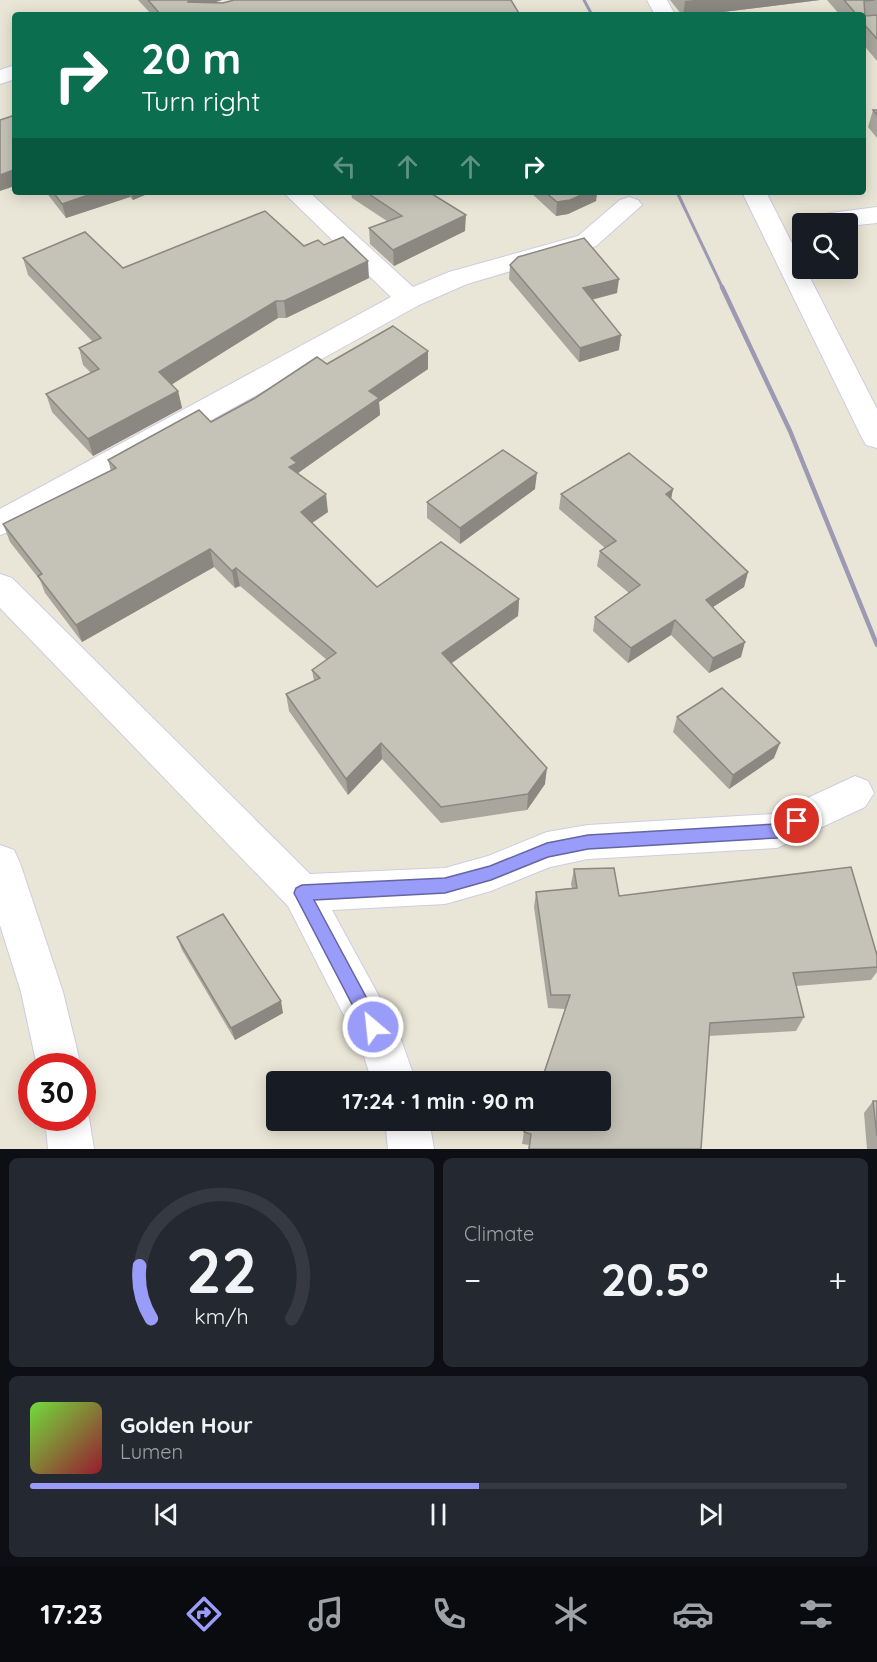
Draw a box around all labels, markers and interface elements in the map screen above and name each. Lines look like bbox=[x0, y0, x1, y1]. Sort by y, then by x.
text: 20 m bbox=[141, 32, 241, 85]
icon: right bbox=[42, 36, 120, 114]
text: Turn right bbox=[141, 84, 260, 118]
icon: left bbox=[328, 150, 361, 183]
icon: ahead bbox=[391, 150, 424, 183]
icon: ahead bbox=[454, 150, 487, 183]
icon: right bbox=[517, 150, 550, 183]
map controls bbox=[792, 213, 858, 279]
button: search bbox=[792, 213, 858, 279]
pin bbox=[771, 795, 822, 846]
icon: arrive bbox=[780, 804, 813, 837]
position arrow bbox=[341, 995, 405, 1059]
speed limit sign: 30 bbox=[18, 1053, 96, 1131]
text: 17:24 · 1 min · 90 m bbox=[342, 1087, 535, 1115]
text: Climate bbox=[464, 1221, 534, 1246]
text: 22 bbox=[186, 1231, 257, 1309]
text: 20.5° bbox=[601, 1251, 709, 1307]
text: − bbox=[464, 1259, 481, 1300]
text: + bbox=[828, 1259, 847, 1300]
text: km/h bbox=[194, 1304, 249, 1330]
text: Golden Hour bbox=[120, 1411, 253, 1439]
text: Lumen bbox=[120, 1439, 183, 1464]
icon: previous bbox=[150, 1498, 183, 1531]
icon: pause bbox=[422, 1498, 455, 1531]
icon: next bbox=[694, 1498, 727, 1531]
icon: directions bbox=[183, 1593, 225, 1635]
icon: music bbox=[305, 1593, 347, 1635]
icon: phone bbox=[428, 1593, 470, 1635]
icon: climate bbox=[550, 1593, 592, 1635]
icon: car bbox=[672, 1593, 714, 1635]
icon: filters bbox=[795, 1593, 837, 1635]
text: 17:23 bbox=[40, 1597, 103, 1631]

